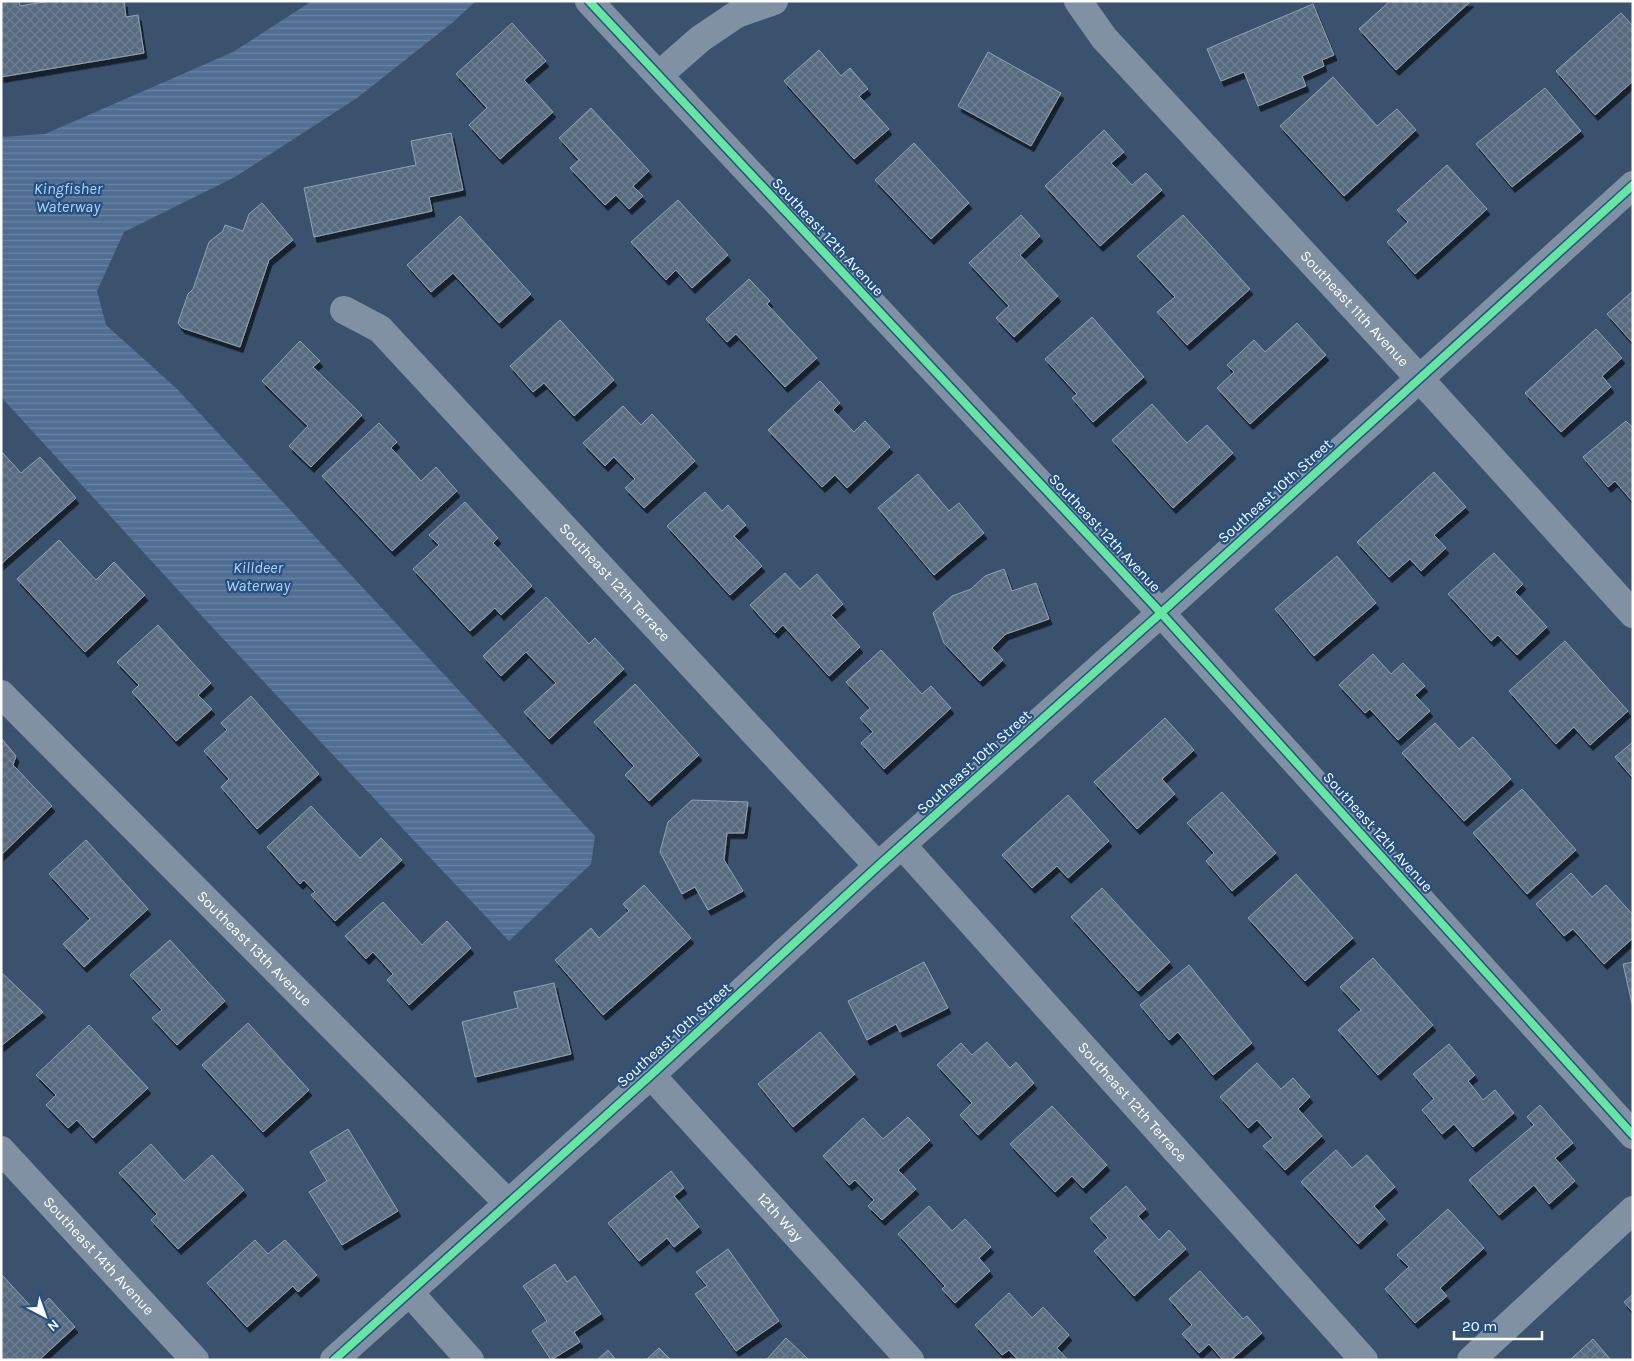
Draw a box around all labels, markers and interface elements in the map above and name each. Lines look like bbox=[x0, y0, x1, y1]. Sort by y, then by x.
street label: Southeast 12th Avenue bbox=[768, 174, 888, 300]
water label: Kingfisher Waterway bbox=[34, 179, 103, 216]
street label: Southeast 11th Avenue bbox=[1296, 247, 1413, 370]
street label: Southeast 10th Street bbox=[1214, 435, 1336, 547]
street label: Southeast 12th Avenue bbox=[1045, 470, 1165, 596]
street label: Southeast 12th Terrace bbox=[556, 519, 674, 645]
water label: Killdeer Waterway bbox=[226, 558, 291, 595]
street label: Southeast 10th Street bbox=[913, 706, 1035, 818]
street label: Southeast 12th Avenue bbox=[1319, 768, 1437, 896]
street label: Southeast 13th Avenue bbox=[193, 887, 316, 1010]
street label: Southeast 10th Street bbox=[613, 979, 735, 1091]
street label: Southeast 12th Terrace bbox=[1074, 1038, 1191, 1165]
street label: 12th Way bbox=[753, 1189, 807, 1245]
street label: Southeast 14th Avenue bbox=[39, 1193, 158, 1319]
north arrow bbox=[20, 1291, 70, 1341]
scale bar bbox=[1454, 1308, 1542, 1340]
text: N bbox=[44, 1316, 63, 1335]
text: 20 m bbox=[1462, 1317, 1497, 1335]

